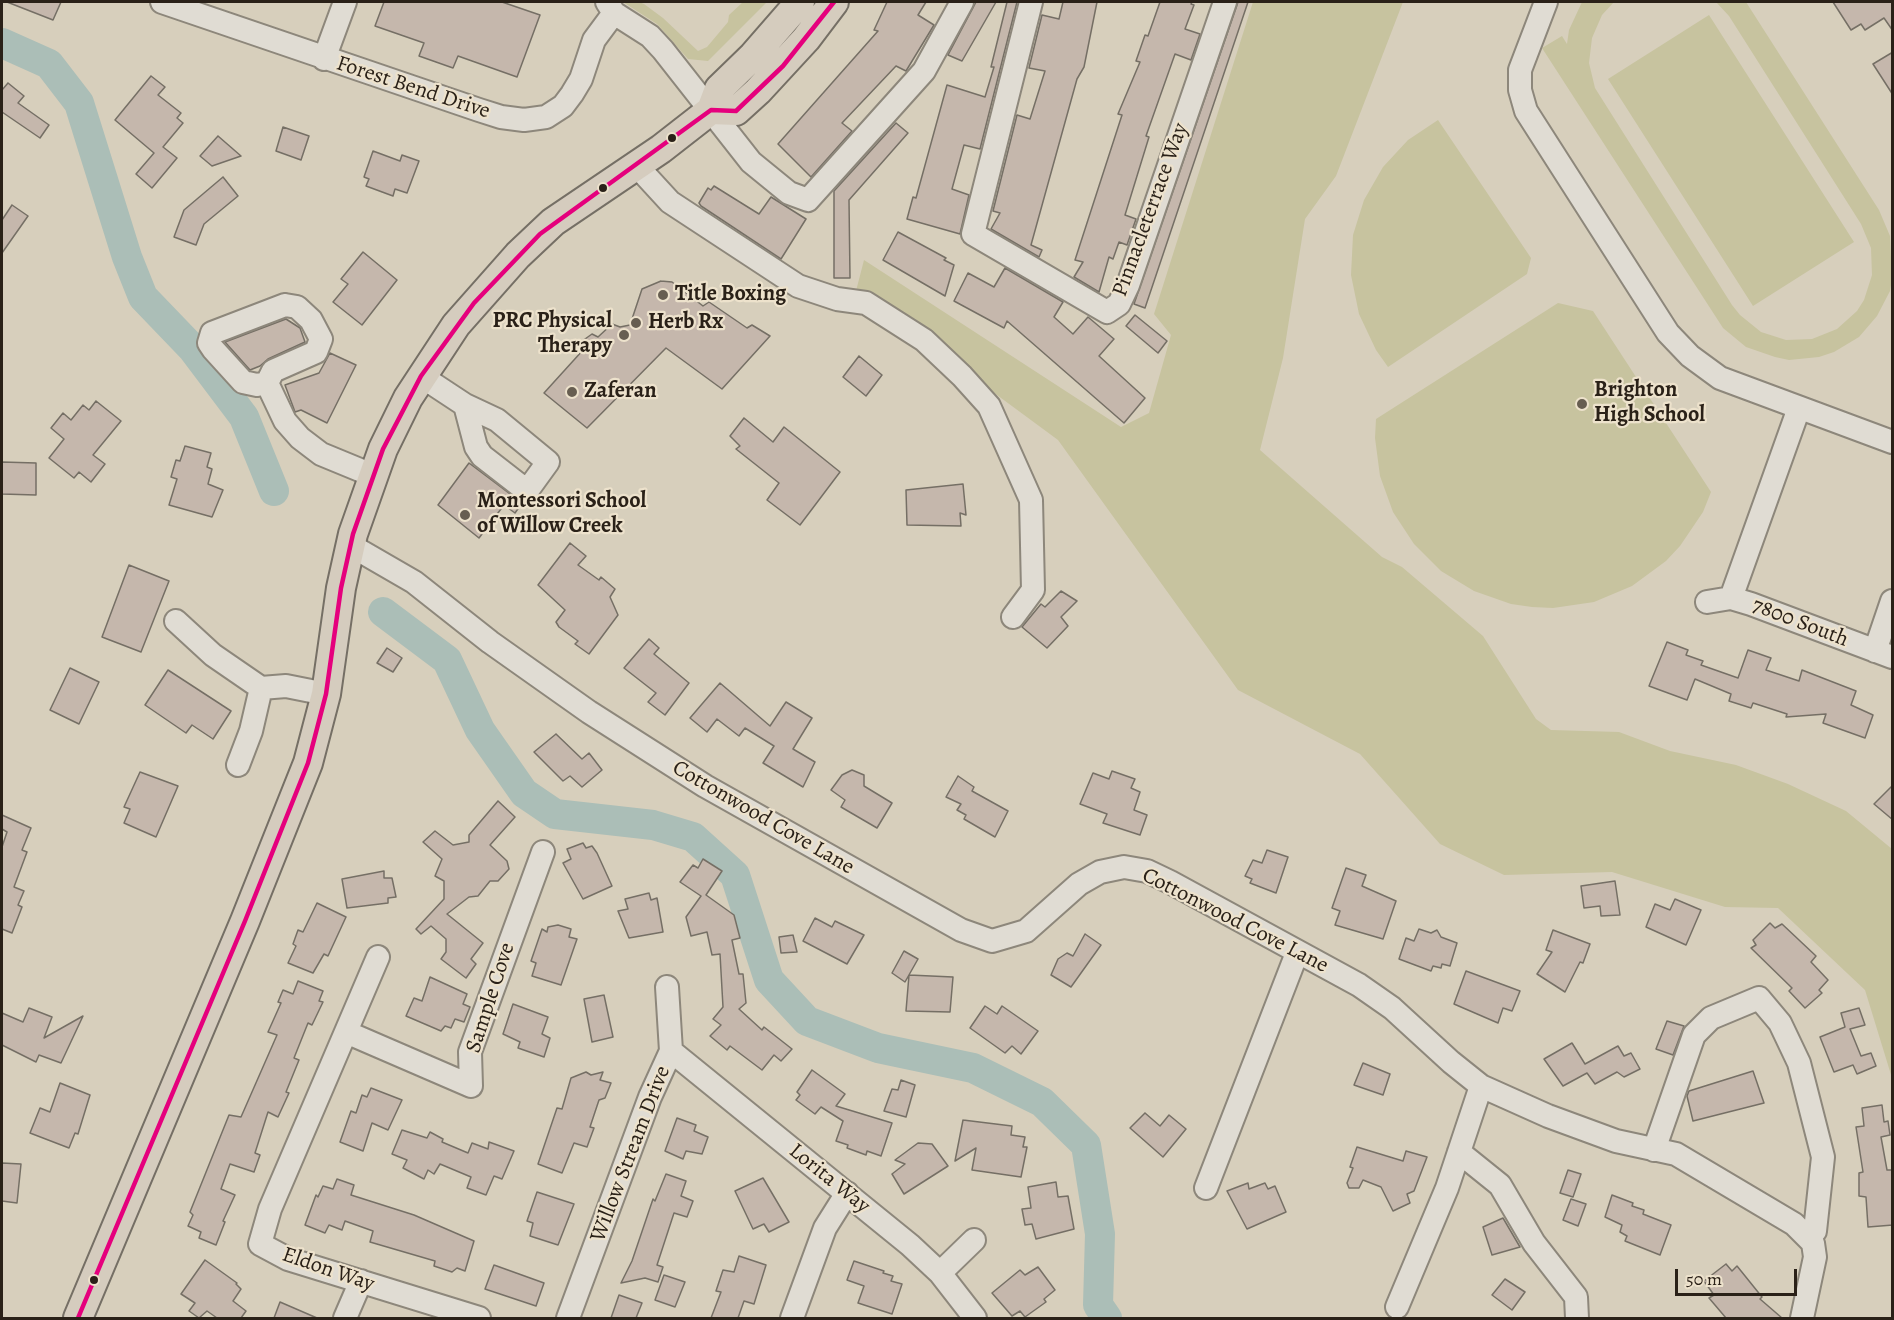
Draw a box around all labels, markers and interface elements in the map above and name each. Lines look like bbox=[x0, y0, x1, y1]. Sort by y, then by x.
street label: Forest Bend Drive bbox=[333, 51, 493, 125]
street label: Pinnacleterrace Way bbox=[1107, 120, 1195, 300]
unlabelled marker bbox=[666, 132, 678, 144]
unlabelled marker bbox=[597, 182, 609, 194]
place label: Title Boxing bbox=[675, 282, 786, 308]
marker: Title Boxing bbox=[656, 288, 670, 302]
place label: PRC Physical Therapy bbox=[492, 309, 612, 360]
place label: Herb Rx bbox=[648, 310, 723, 336]
marker: Herb Rx bbox=[629, 316, 643, 330]
marker: PRC Physical Therapy bbox=[617, 328, 631, 342]
place label: Brighton High School bbox=[1594, 378, 1705, 430]
place label: Zaferan bbox=[584, 379, 657, 405]
marker: Zaferan bbox=[565, 385, 579, 399]
marker: Brighton High School bbox=[1575, 397, 1589, 411]
place label: Montessori School of Willow Creek bbox=[477, 489, 646, 540]
marker: Montessori School of Willow Creek bbox=[458, 508, 472, 522]
street label: 7800 South bbox=[1748, 593, 1852, 653]
street label: Cottonwood Cove Lane bbox=[667, 755, 859, 881]
street label: Cottonwood Cove Lane bbox=[1137, 863, 1333, 979]
street label: Sample Cove bbox=[461, 940, 521, 1056]
street label: Willow Stream Drive bbox=[585, 1062, 677, 1246]
street label: Lorita Way bbox=[783, 1138, 875, 1220]
street label: Eldon Way bbox=[278, 1242, 378, 1298]
scale bar bbox=[1678, 1257, 1800, 1295]
text: 50 m bbox=[1686, 1267, 1722, 1291]
unlabelled marker bbox=[88, 1274, 100, 1286]

